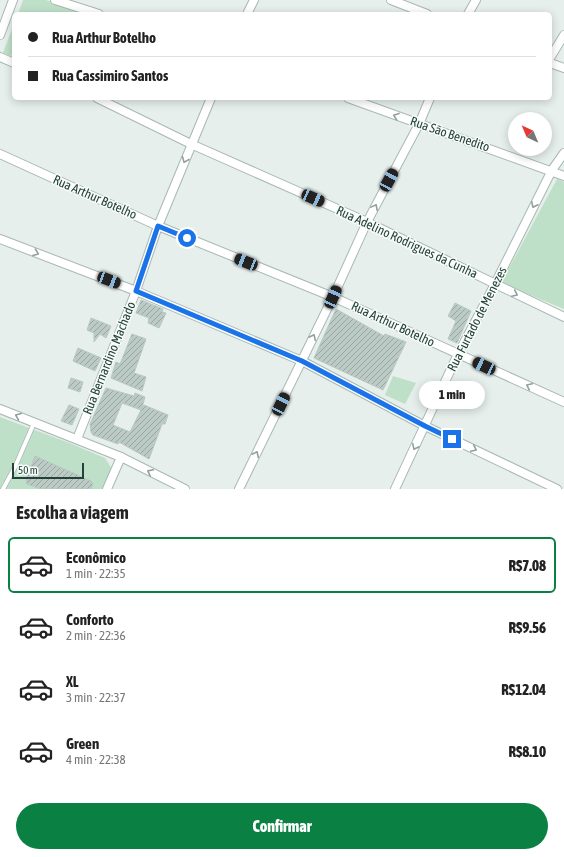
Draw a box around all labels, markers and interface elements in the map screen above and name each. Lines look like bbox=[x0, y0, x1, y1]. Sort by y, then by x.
text: Rua Arthur Botelho bbox=[52, 29, 156, 46]
text: Rua Cassimiro Santos bbox=[52, 67, 168, 84]
one-way arrow bbox=[393, 112, 400, 120]
north arrow bbox=[508, 112, 552, 156]
map controls bbox=[508, 112, 552, 156]
street label: Rua São Benedito bbox=[408, 113, 492, 155]
one-way arrow bbox=[182, 155, 190, 163]
car bbox=[378, 167, 400, 193]
street label: Rua Arthur Botelho bbox=[51, 172, 139, 222]
car bbox=[300, 188, 326, 208]
one-way arrow bbox=[531, 201, 539, 208]
street label: Rua Adelino Rodrigues da Cunha bbox=[334, 203, 480, 281]
one-way arrow bbox=[370, 204, 377, 211]
route start bbox=[178, 229, 196, 247]
one-way arrow bbox=[33, 248, 40, 256]
car bbox=[233, 252, 259, 272]
street label: Rua Furtado de Menezes bbox=[444, 264, 510, 374]
car bbox=[96, 270, 122, 290]
car bbox=[323, 284, 343, 310]
one-way arrow bbox=[511, 289, 519, 297]
street label: Rua Arthur Botelho bbox=[349, 298, 437, 350]
street label: Rua Bernardino Machado bbox=[80, 299, 138, 417]
one-way arrow bbox=[308, 334, 316, 342]
car bbox=[471, 355, 497, 377]
callout: 1 min bbox=[419, 381, 485, 409]
one-way arrow bbox=[525, 383, 533, 391]
text: 1 min bbox=[439, 387, 465, 402]
car bbox=[270, 391, 292, 417]
one-way arrow bbox=[14, 413, 22, 421]
route end bbox=[443, 430, 461, 448]
one-way arrow bbox=[412, 443, 420, 451]
one-way arrow bbox=[469, 444, 477, 452]
one-way arrow bbox=[251, 451, 259, 458]
scale bar bbox=[12, 461, 84, 480]
text: 50 m bbox=[18, 464, 38, 476]
one-way arrow bbox=[147, 469, 155, 477]
text: Escolha a viagem bbox=[16, 502, 129, 523]
icon: car bbox=[18, 547, 54, 583]
text: Econômico bbox=[66, 549, 126, 566]
text: R$7.08 bbox=[508, 557, 546, 574]
text: 1 min · 22:35 bbox=[66, 566, 126, 581]
icon: car bbox=[18, 609, 54, 645]
text: Conforto bbox=[66, 611, 114, 628]
text: R$9.56 bbox=[508, 619, 546, 636]
text: 2 min · 22:36 bbox=[66, 628, 126, 643]
icon: car bbox=[18, 671, 54, 707]
text: XL bbox=[66, 673, 79, 690]
text: R$12.04 bbox=[501, 681, 546, 698]
text: 3 min · 22:37 bbox=[66, 690, 126, 705]
icon: car bbox=[18, 733, 54, 769]
text: Green bbox=[66, 735, 99, 752]
text: R$8.10 bbox=[508, 743, 546, 760]
text: 4 min · 22:38 bbox=[66, 752, 126, 767]
button: Confirmar bbox=[16, 803, 548, 849]

